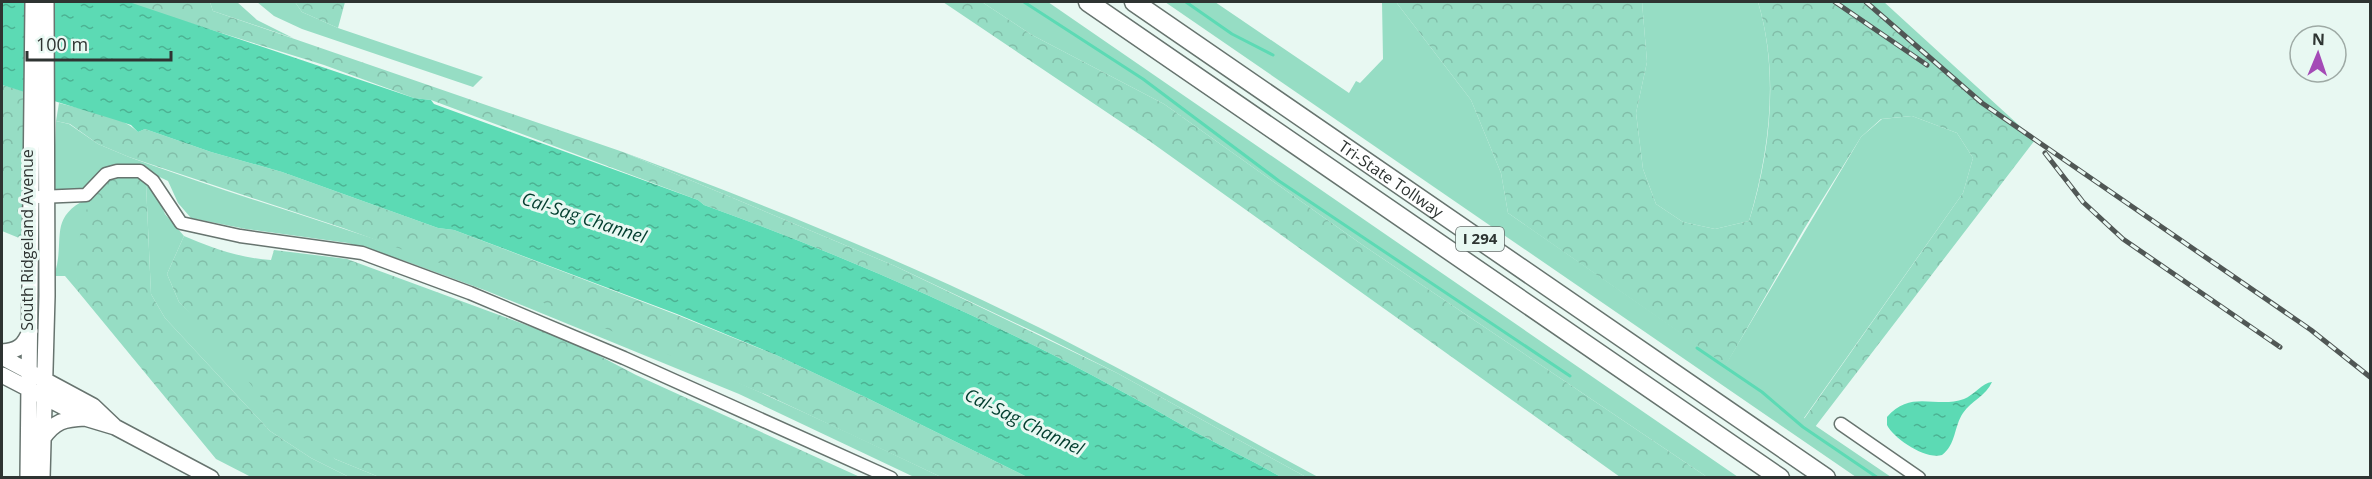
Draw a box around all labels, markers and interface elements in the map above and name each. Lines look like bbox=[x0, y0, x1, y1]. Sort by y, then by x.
scale bar bbox=[27, 24, 171, 62]
north arrow bbox=[2288, 24, 2348, 84]
text: N bbox=[2312, 28, 2325, 50]
text: 100 m bbox=[36, 32, 88, 56]
street label: Tri-State Tollway bbox=[1334, 135, 1449, 223]
street label: South Ridgeland Avenue bbox=[16, 149, 38, 331]
water label: Cal-Sag Channel bbox=[519, 186, 650, 249]
road number: I 294 bbox=[1456, 227, 1504, 251]
water label: Cal-Sag Channel bbox=[961, 382, 1088, 460]

